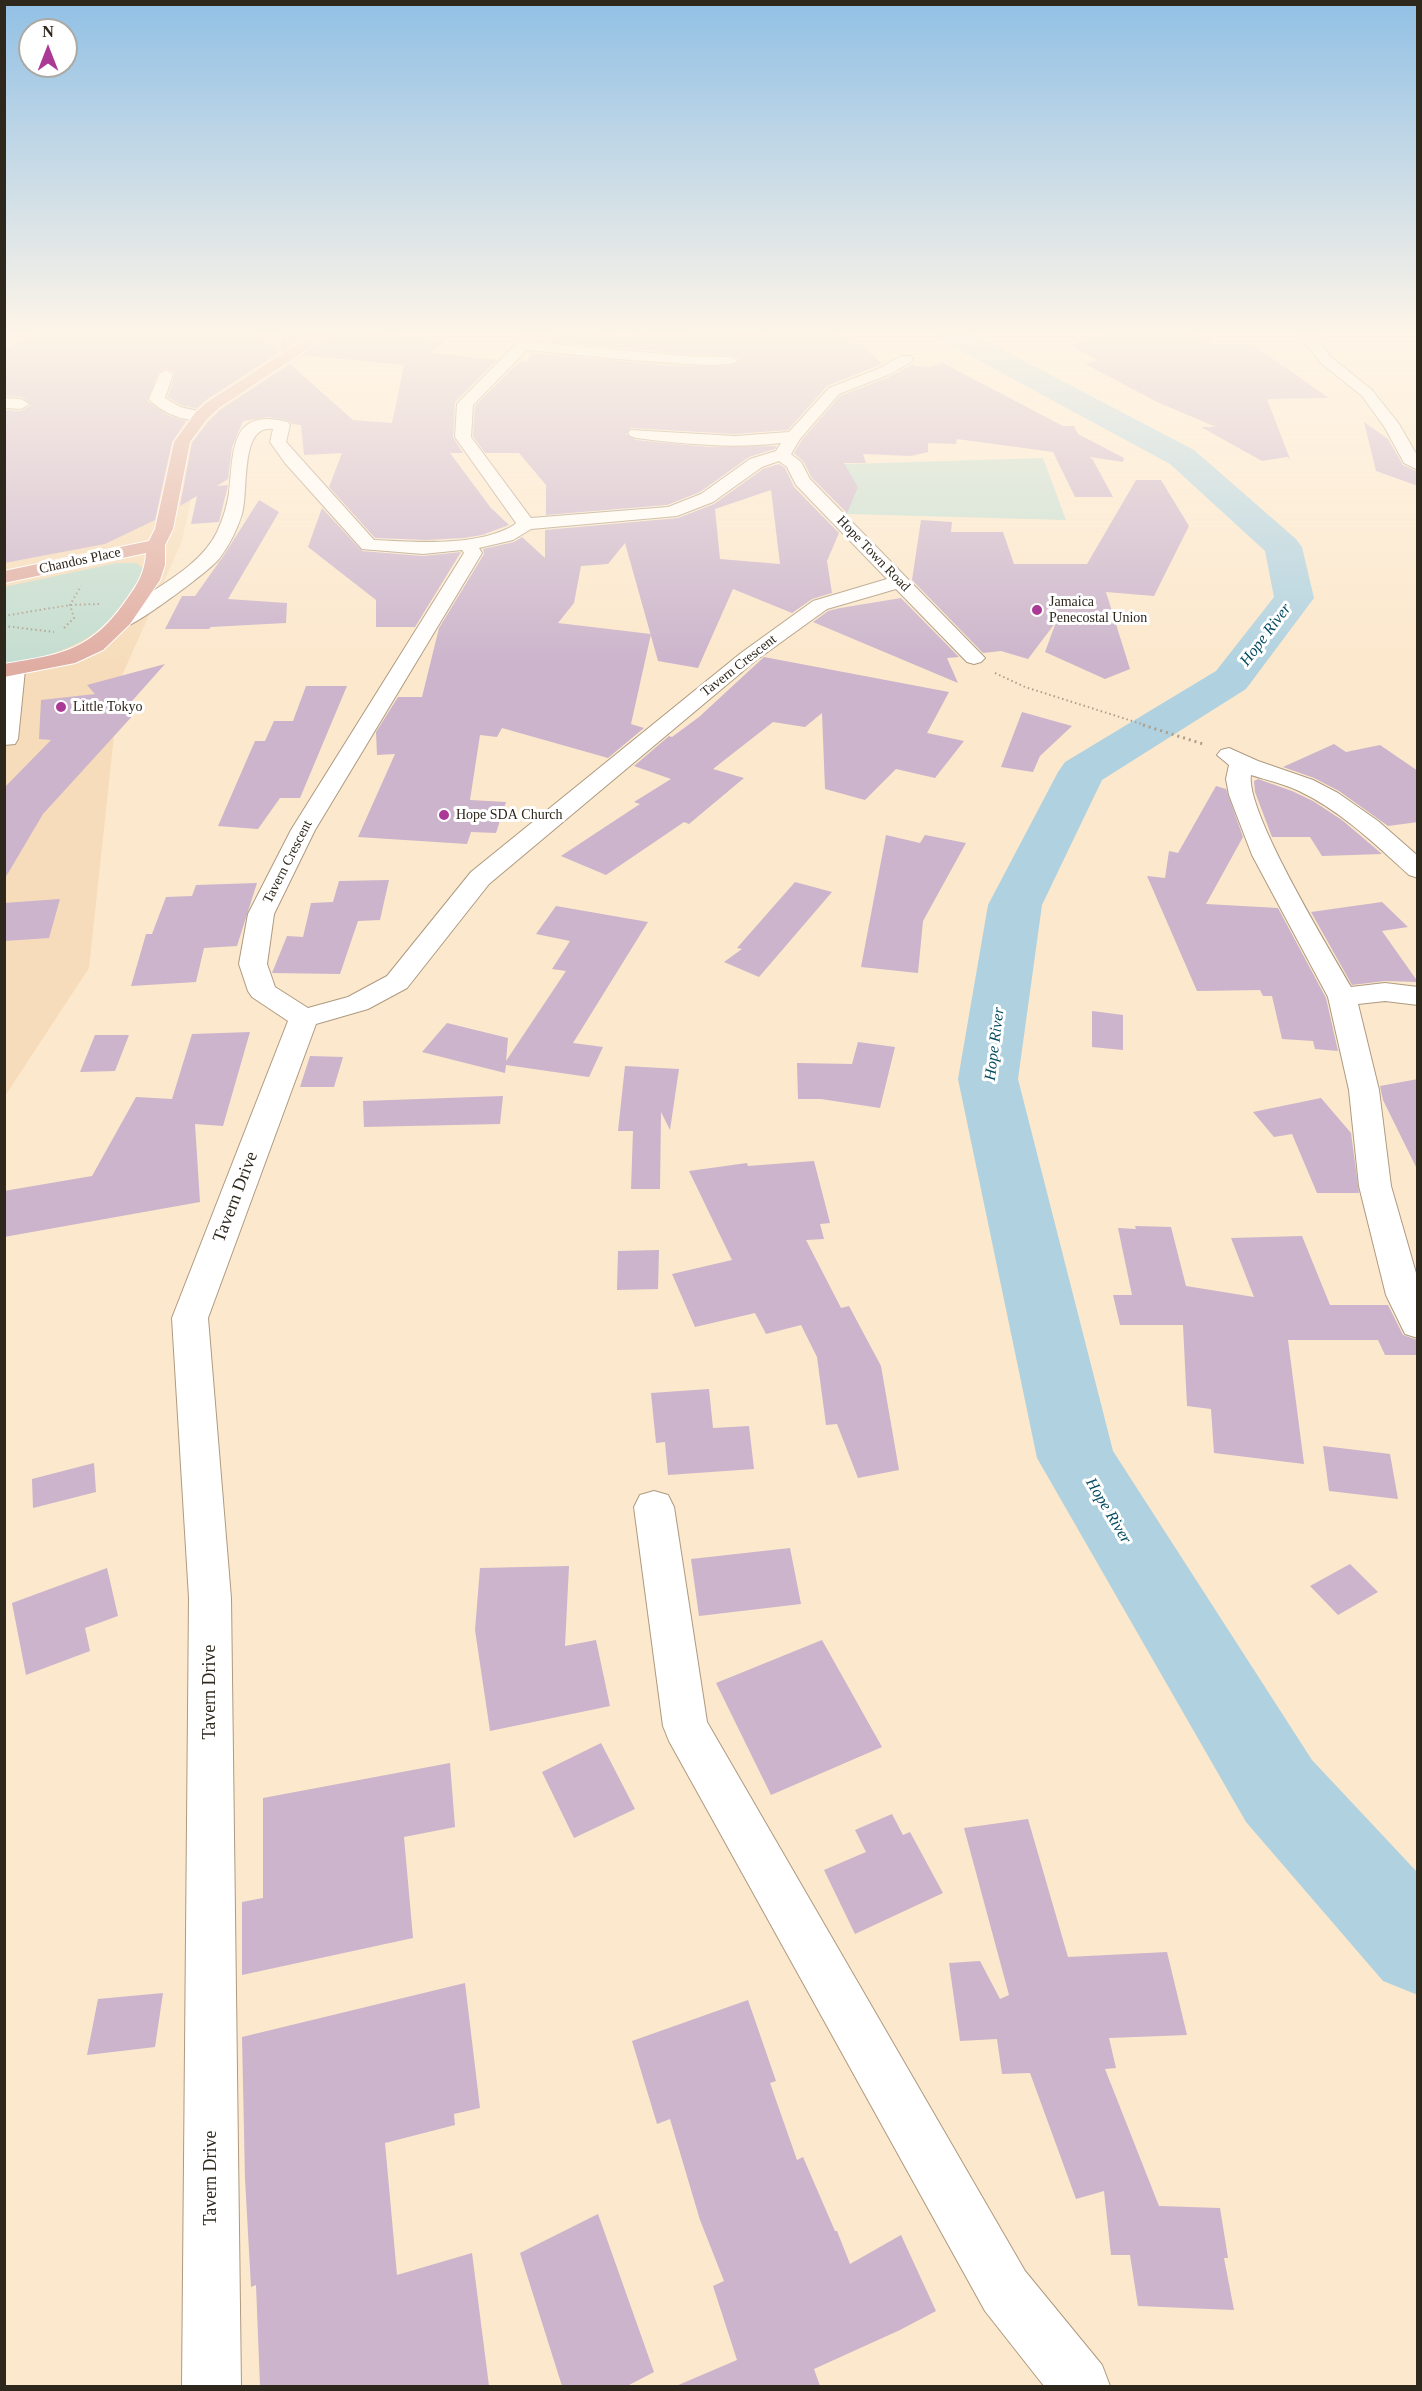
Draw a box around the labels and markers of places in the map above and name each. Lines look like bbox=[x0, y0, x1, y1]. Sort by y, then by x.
place label: Jamaica Penecostal Union bbox=[1049, 594, 1147, 626]
marker: Jamaica Penecostal Union bbox=[1030, 603, 1044, 617]
place label: Little Tokyo bbox=[73, 699, 142, 715]
marker: Little Tokyo bbox=[54, 700, 68, 714]
place label: Hope SDA Church bbox=[456, 807, 563, 823]
marker: Hope SDA Church bbox=[437, 808, 451, 822]

